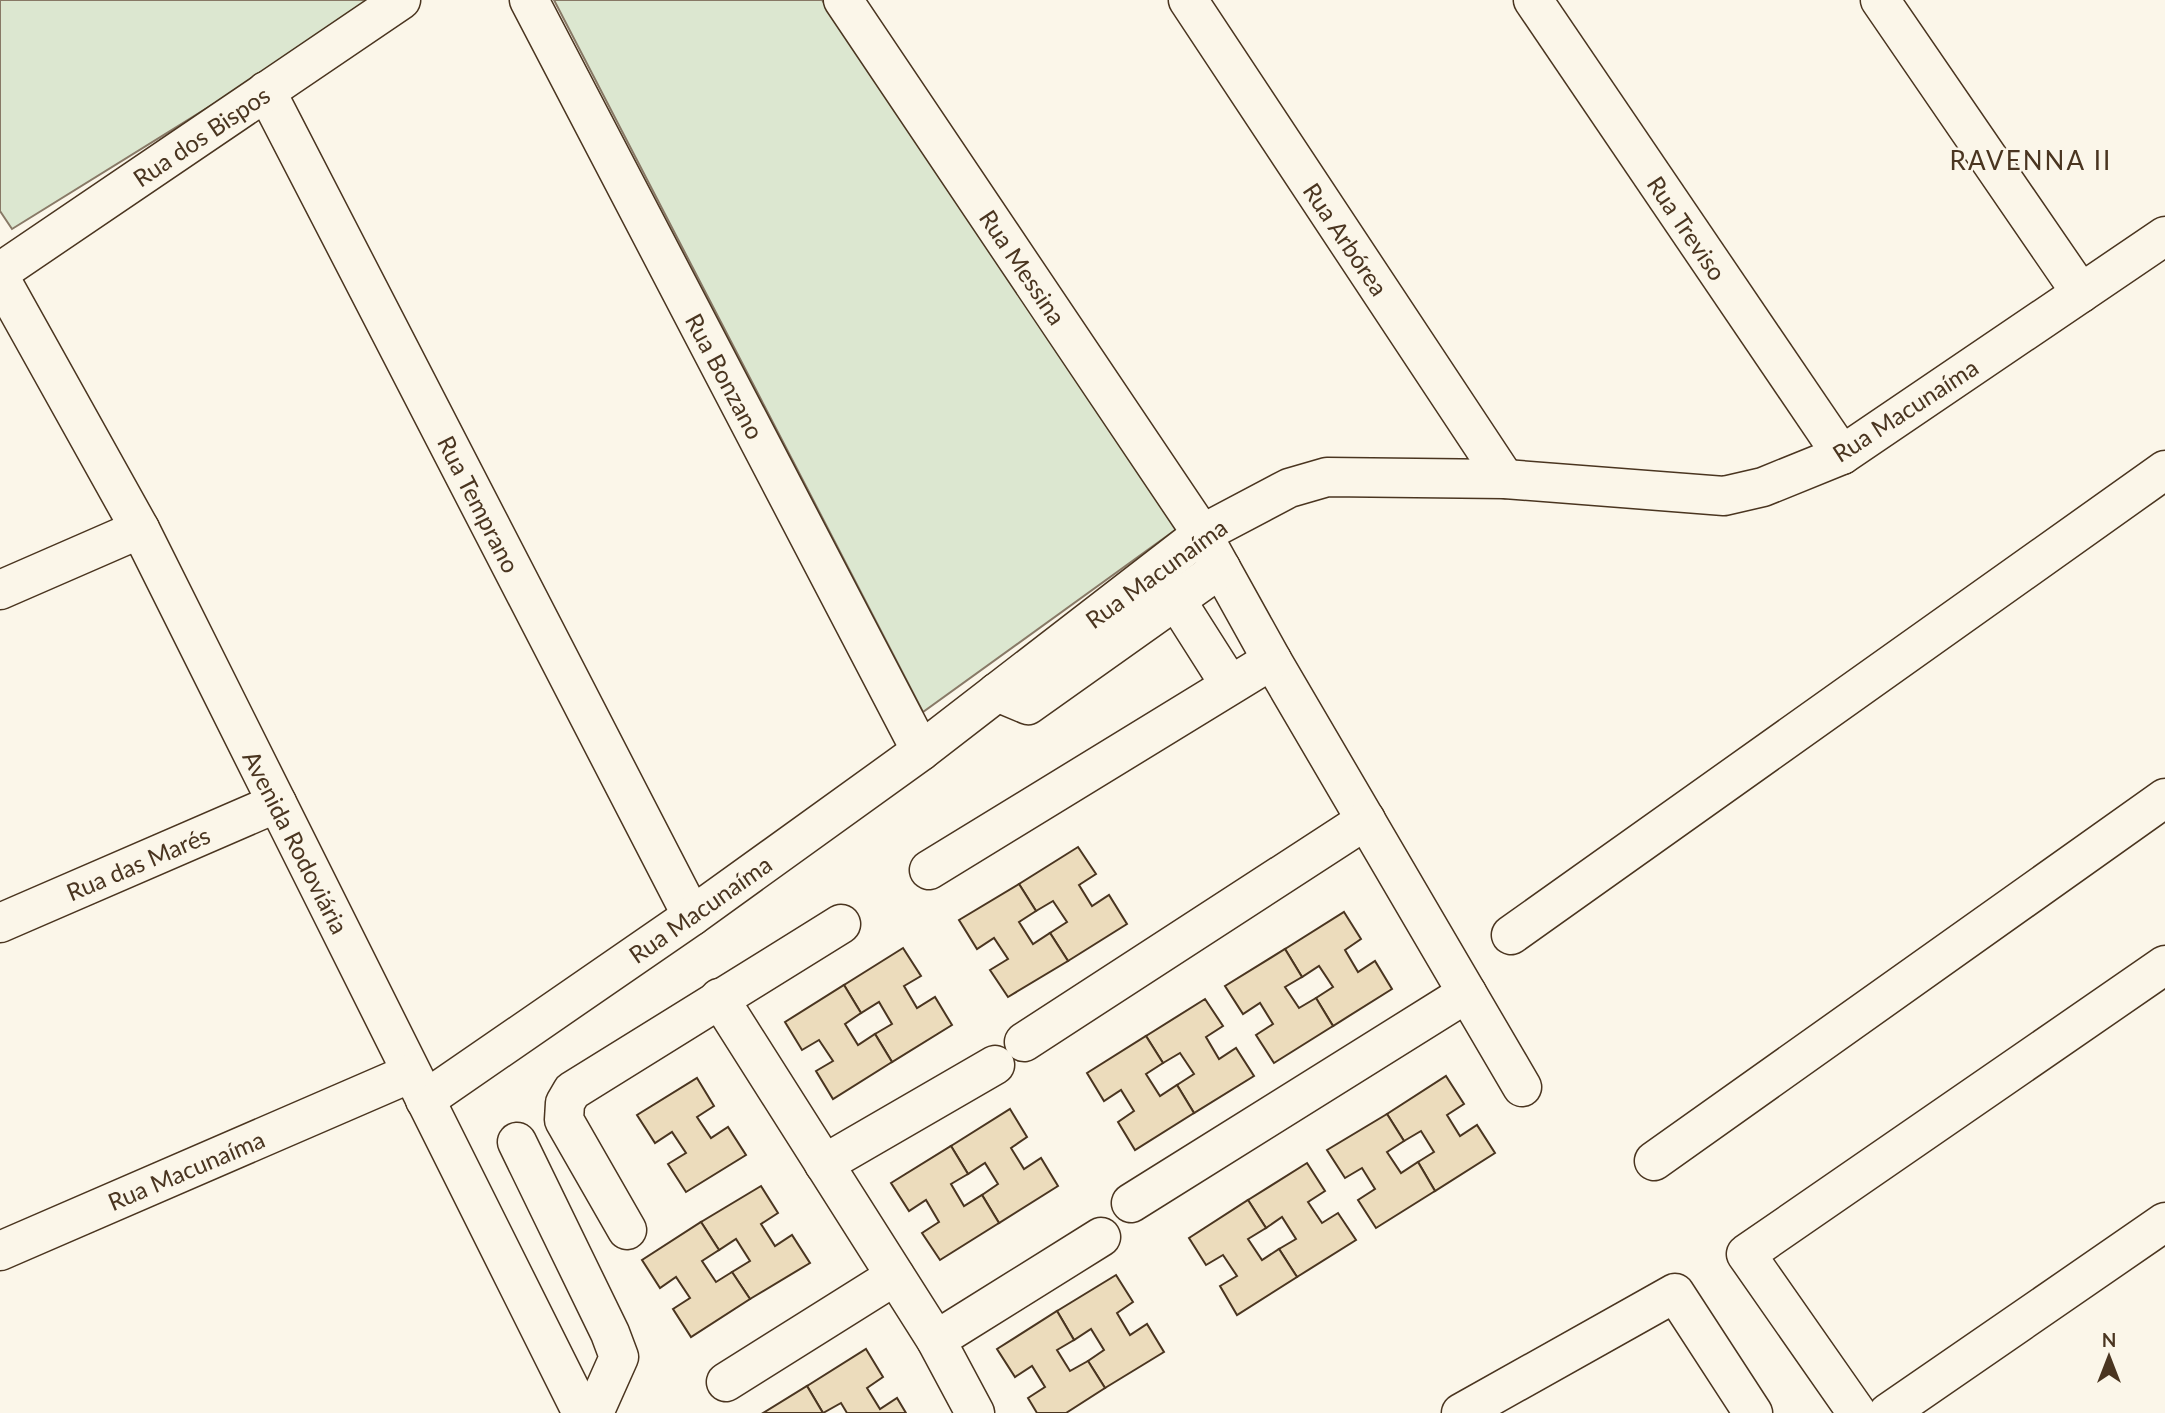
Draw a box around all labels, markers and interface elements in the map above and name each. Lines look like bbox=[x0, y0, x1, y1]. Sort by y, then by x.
street label: Rua dos Bispos bbox=[127, 80, 275, 192]
district label: RAVENNA II bbox=[1950, 144, 2112, 176]
street label: Rua Treviso bbox=[1642, 170, 1732, 286]
street label: Rua Arbórea bbox=[1298, 177, 1394, 301]
street label: Rua Messina bbox=[974, 204, 1072, 330]
street label: Rua Bonzano bbox=[680, 308, 770, 444]
street label: Rua Macunaíma bbox=[1827, 352, 1983, 468]
street label: Rua Temprano bbox=[432, 431, 526, 577]
street label: Rua Macunaíma bbox=[1080, 512, 1232, 634]
street label: Avenida Rodoviária bbox=[237, 746, 355, 938]
street label: Rua das Marés bbox=[62, 820, 214, 906]
street label: Rua Macunaíma bbox=[623, 849, 777, 969]
street label: Rua Macunaíma bbox=[103, 1124, 269, 1216]
north arrow bbox=[2074, 1322, 2144, 1392]
text: N bbox=[2102, 1328, 2116, 1351]

